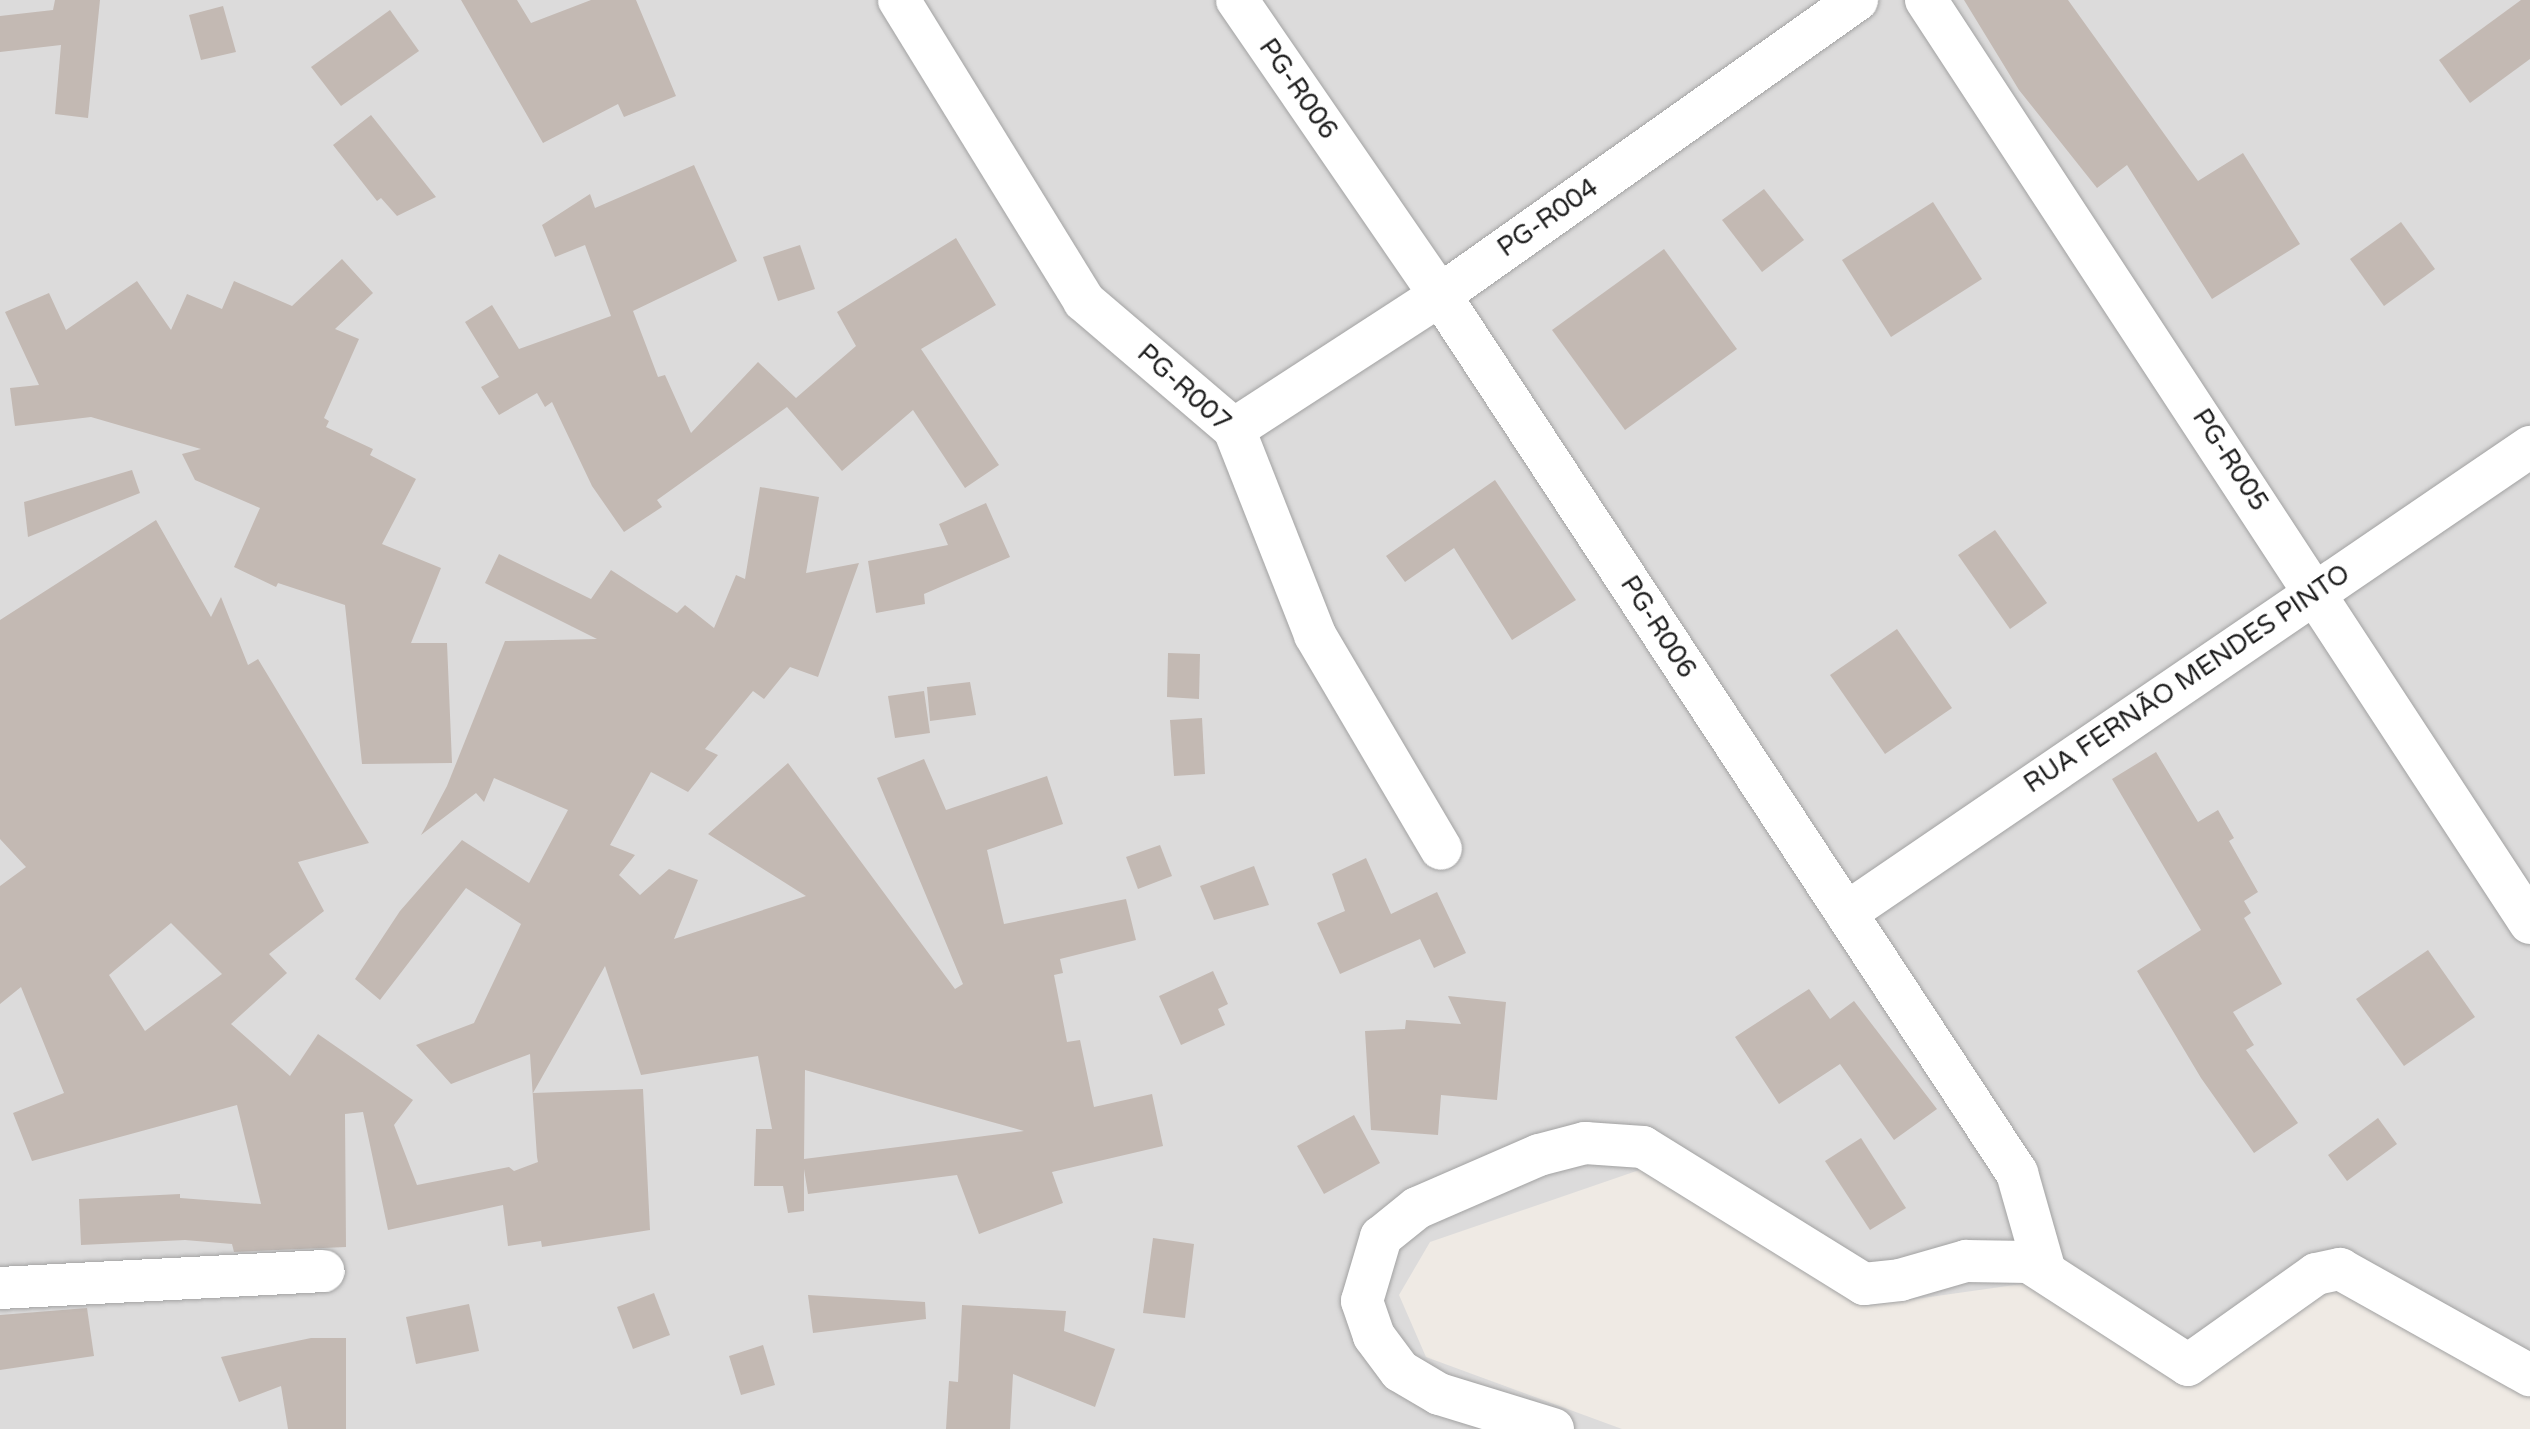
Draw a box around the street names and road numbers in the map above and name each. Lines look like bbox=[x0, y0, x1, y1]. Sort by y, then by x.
street label: PG-R006 bbox=[1252, 33, 1344, 145]
street label: PG-R004 bbox=[1492, 172, 1604, 264]
street label: PG-R007 bbox=[1131, 338, 1237, 438]
street label: PG-R005 bbox=[2186, 403, 2274, 517]
street label: RUA FERNÃO MENDES PINTO bbox=[2018, 558, 2356, 800]
street label: PG-R006 bbox=[1614, 570, 1702, 684]

